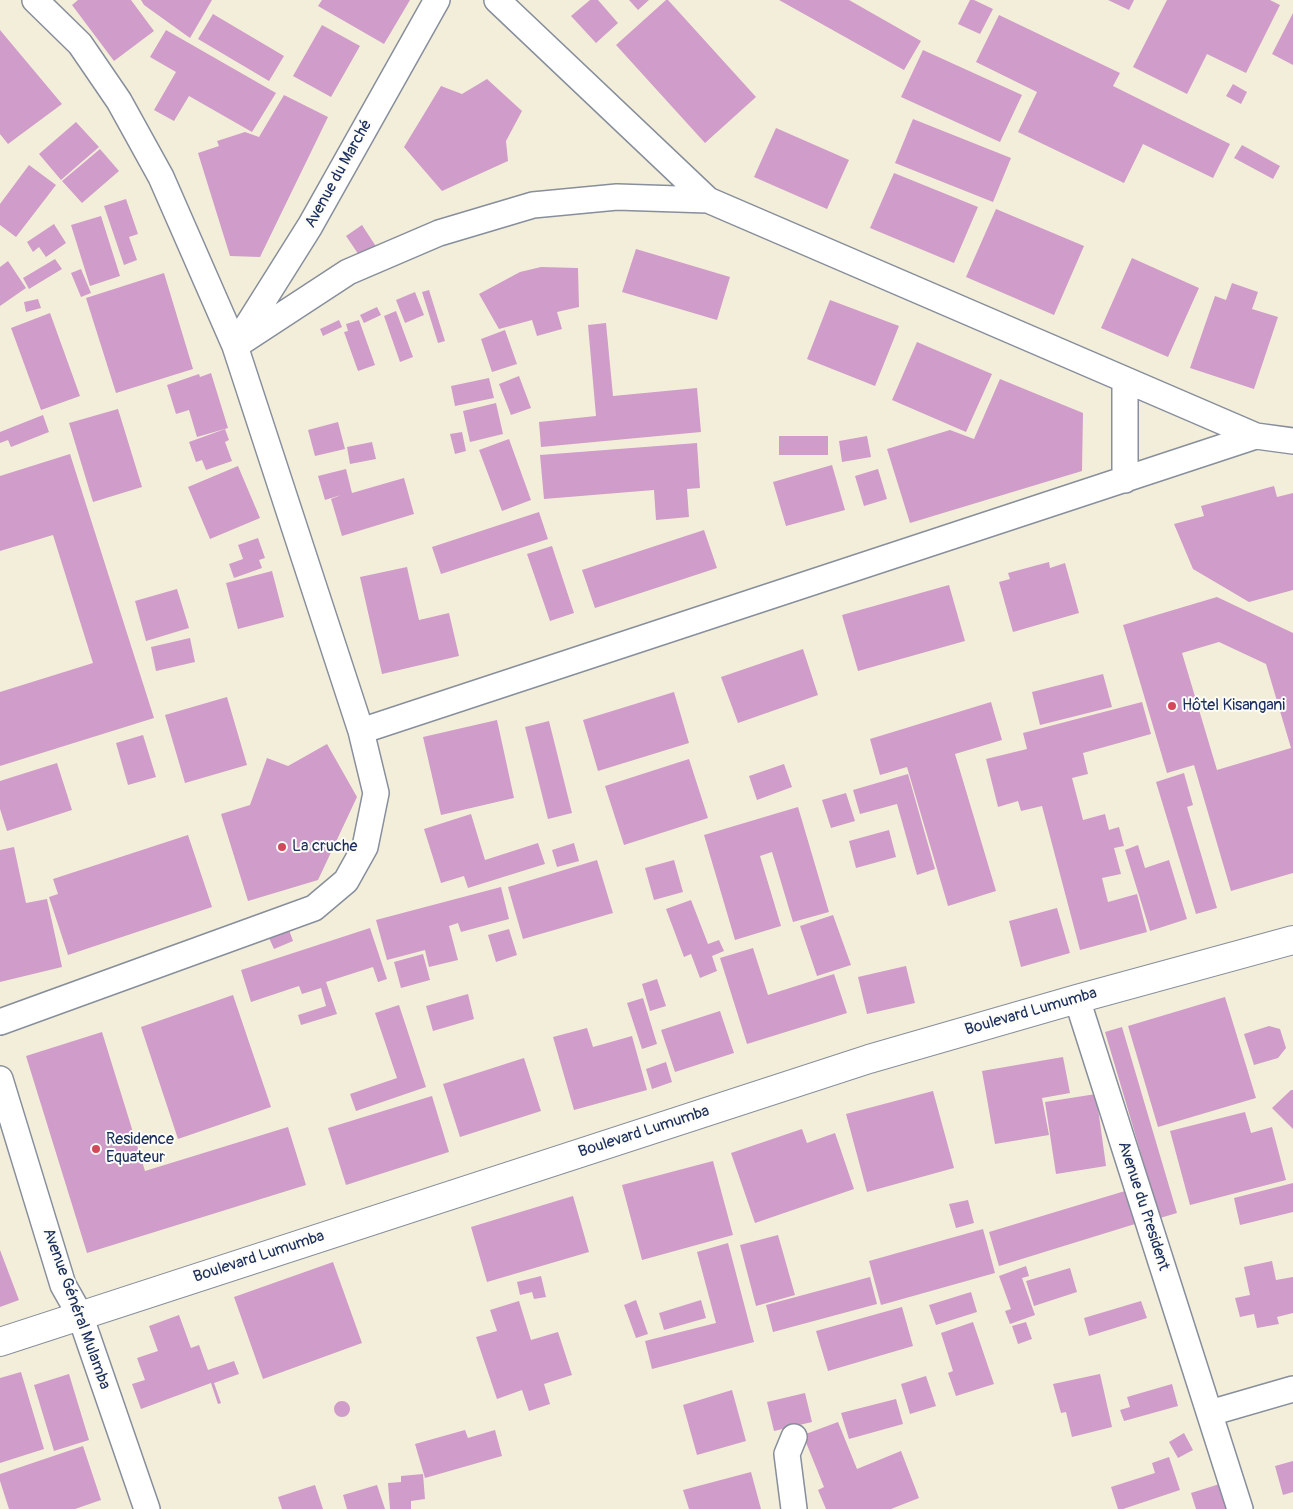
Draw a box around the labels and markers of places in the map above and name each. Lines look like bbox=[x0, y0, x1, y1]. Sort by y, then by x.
place label: Hôtel Kisangani bbox=[1182, 696, 1285, 716]
marker: Hôtel Kisangani bbox=[1166, 700, 1178, 712]
place label: La cruche bbox=[292, 837, 357, 857]
marker: La cruche bbox=[276, 841, 288, 853]
place label: Residence Equateur bbox=[106, 1130, 174, 1168]
marker: Residence Equateur bbox=[90, 1143, 102, 1155]

